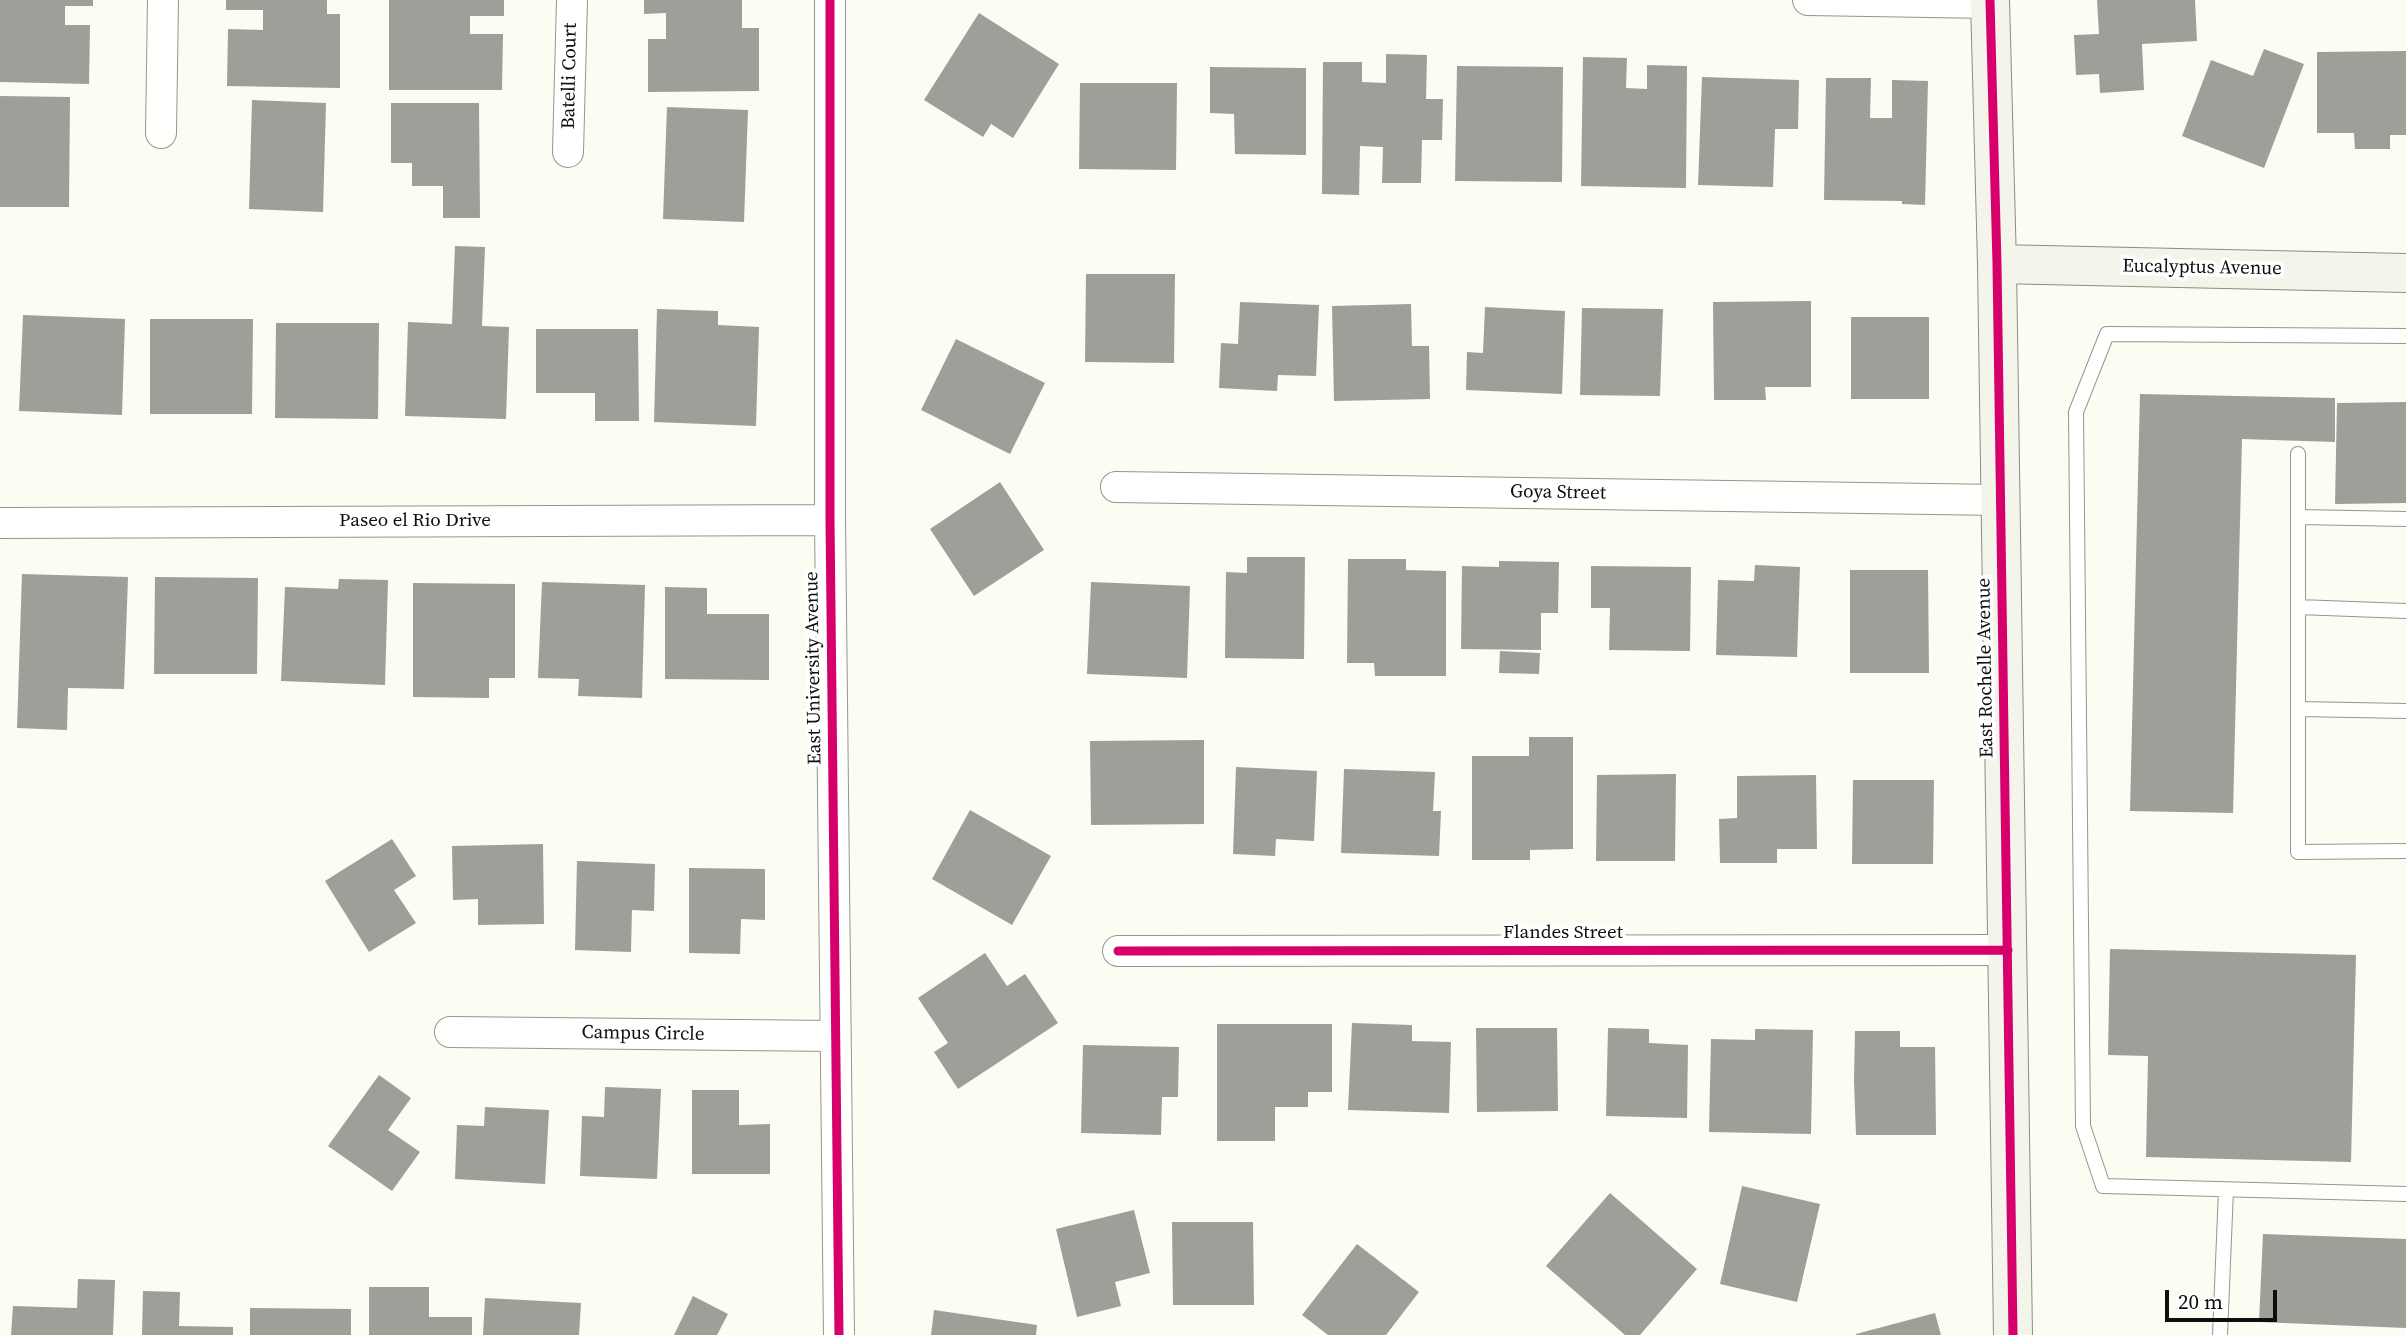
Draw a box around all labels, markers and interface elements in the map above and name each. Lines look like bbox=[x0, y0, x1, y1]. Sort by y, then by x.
street label: Batelli Court bbox=[558, 23, 582, 129]
street label: Eucalyptus Avenue bbox=[2122, 255, 2282, 281]
street label: Goya Street bbox=[1510, 481, 1606, 505]
street label: Paseo el Rio Drive bbox=[339, 510, 491, 532]
street label: East University Avenue bbox=[801, 571, 827, 765]
street label: East Rochelle Avenue bbox=[1973, 578, 1999, 758]
street label: Flandes Street bbox=[1503, 922, 1623, 944]
street label: Campus Circle bbox=[581, 1022, 705, 1046]
scale bar bbox=[2168, 1276, 2280, 1320]
text: 20 m bbox=[2178, 1287, 2223, 1316]

